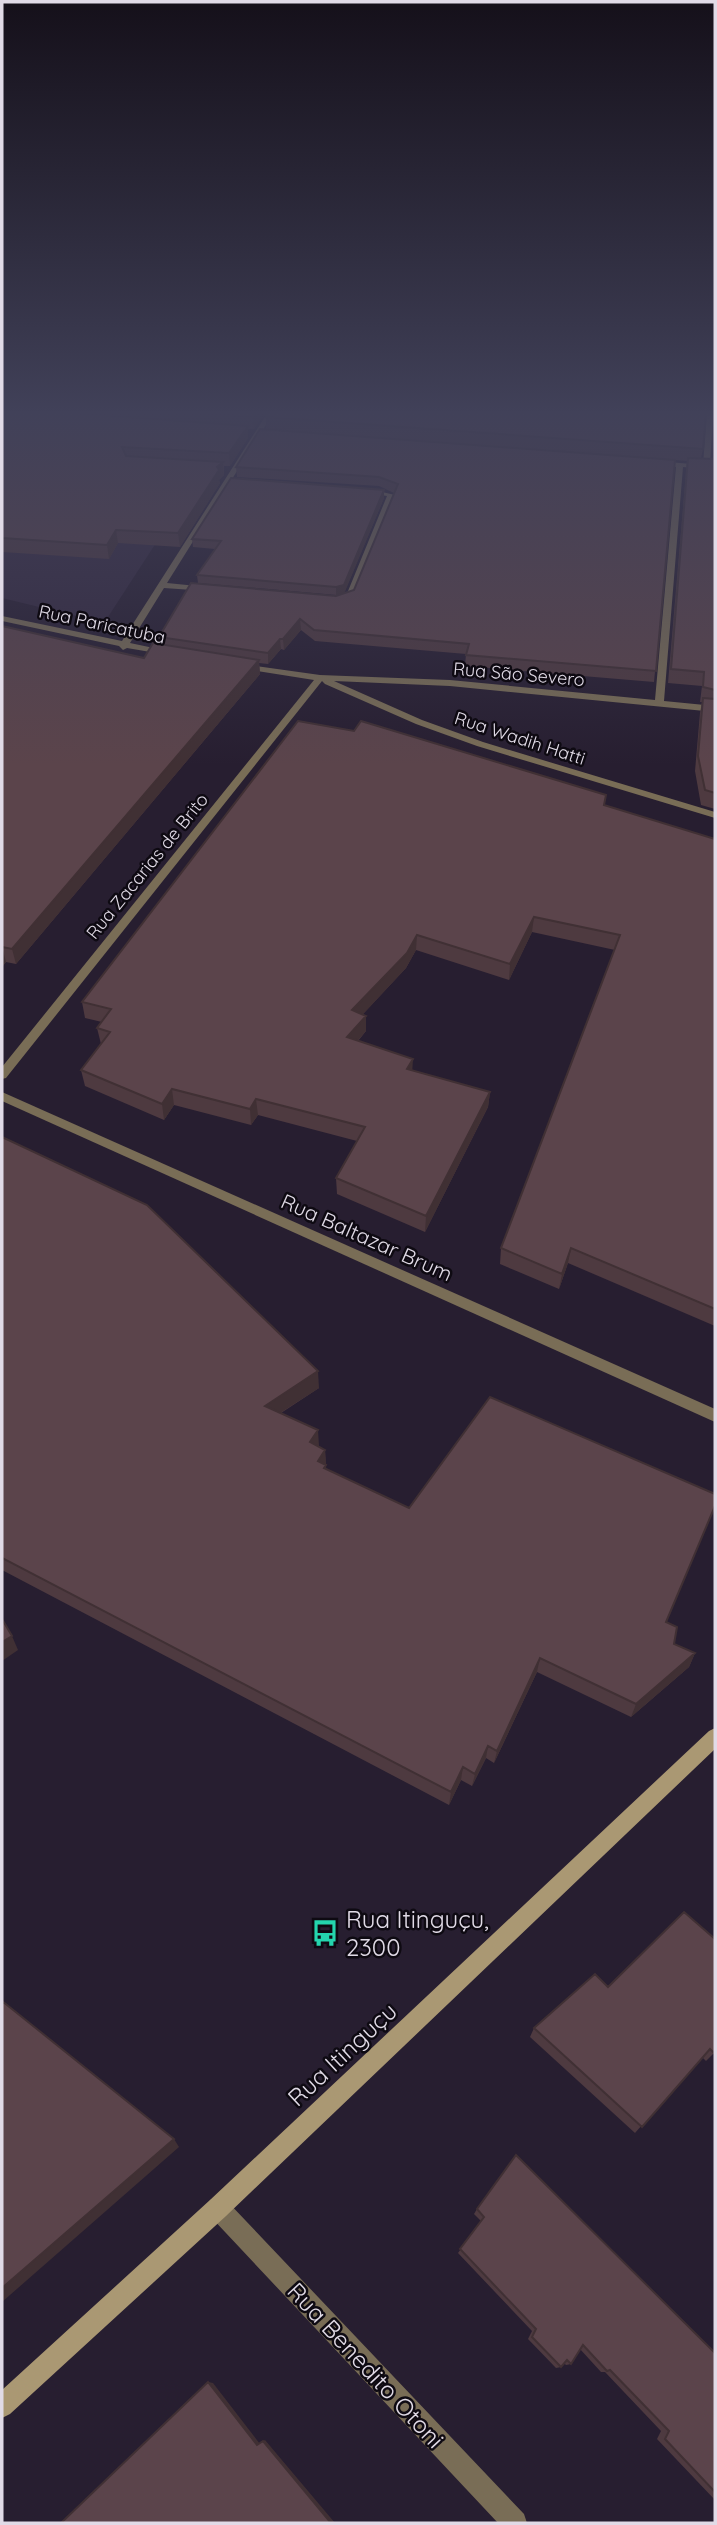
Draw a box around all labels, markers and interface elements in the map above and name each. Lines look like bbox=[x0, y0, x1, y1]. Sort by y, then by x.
street label: Rua Paricatuba bbox=[37, 599, 167, 649]
street label: Rua São Severo bbox=[452, 657, 586, 691]
street label: Rua Wadih Hatti bbox=[452, 706, 588, 770]
street label: Rua Zacarias de Brito bbox=[81, 788, 213, 944]
street label: Rua Baltazar Brum bbox=[277, 1188, 457, 1286]
place label: Rua Itinguçu, 2300 bbox=[346, 1904, 489, 1962]
bus stop icon: Rua Itinguçu, 2300 bbox=[310, 1918, 340, 1948]
street label: Rua Itinguçu bbox=[281, 1996, 403, 2112]
street label: Rua Benedito Otoni bbox=[281, 2276, 451, 2454]

